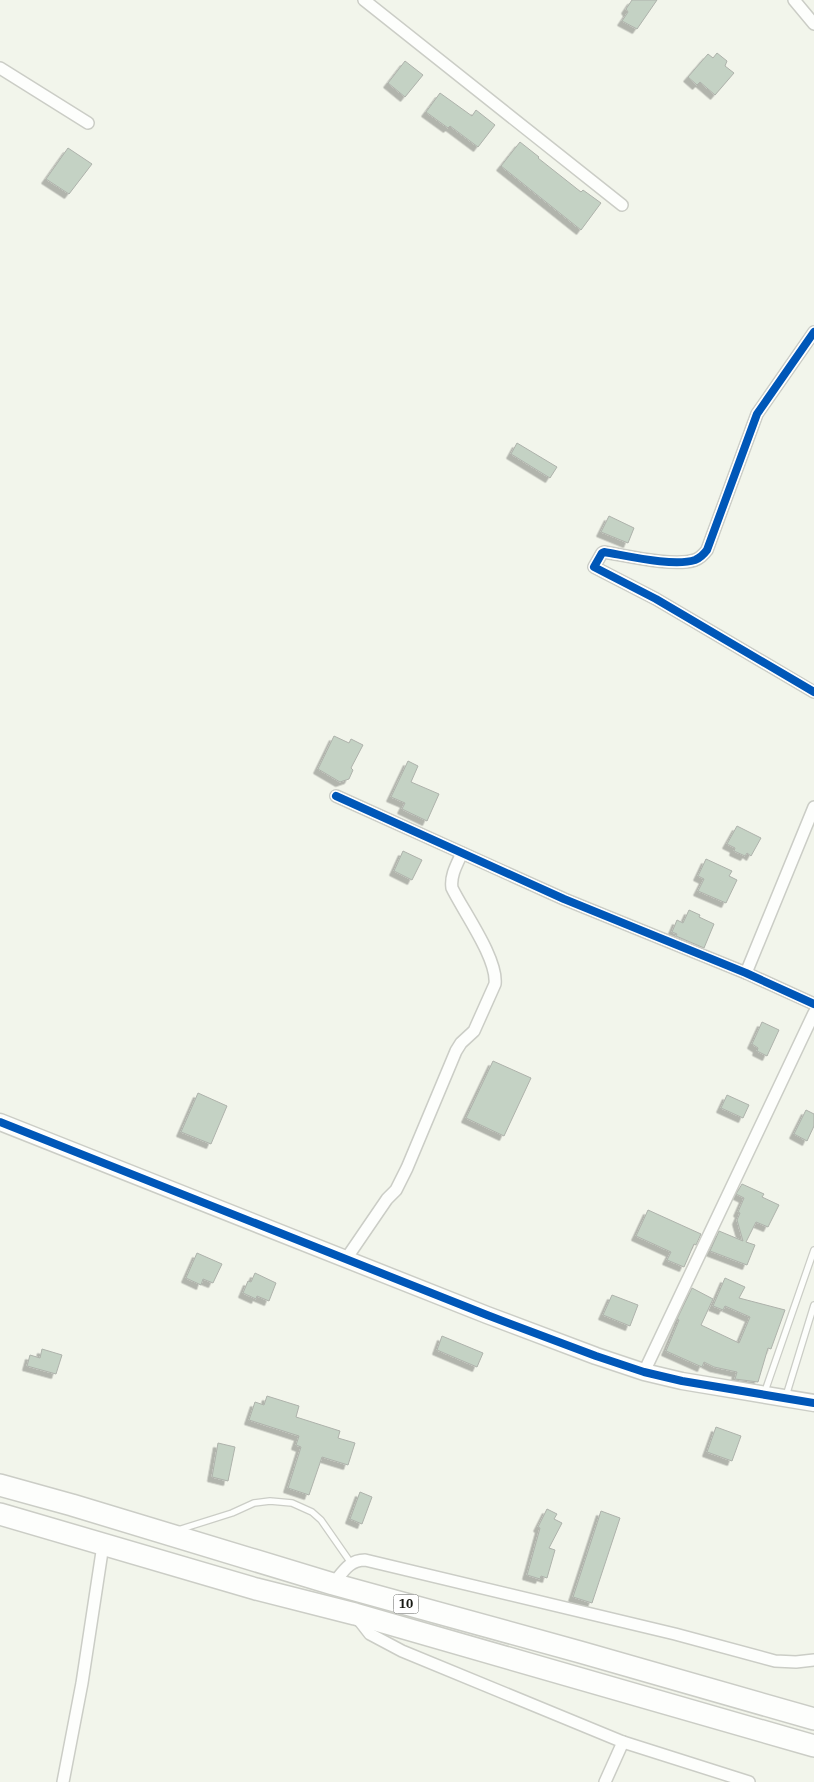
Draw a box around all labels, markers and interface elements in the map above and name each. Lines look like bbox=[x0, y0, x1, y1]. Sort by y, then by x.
road number: 10 bbox=[394, 1595, 418, 1614]

